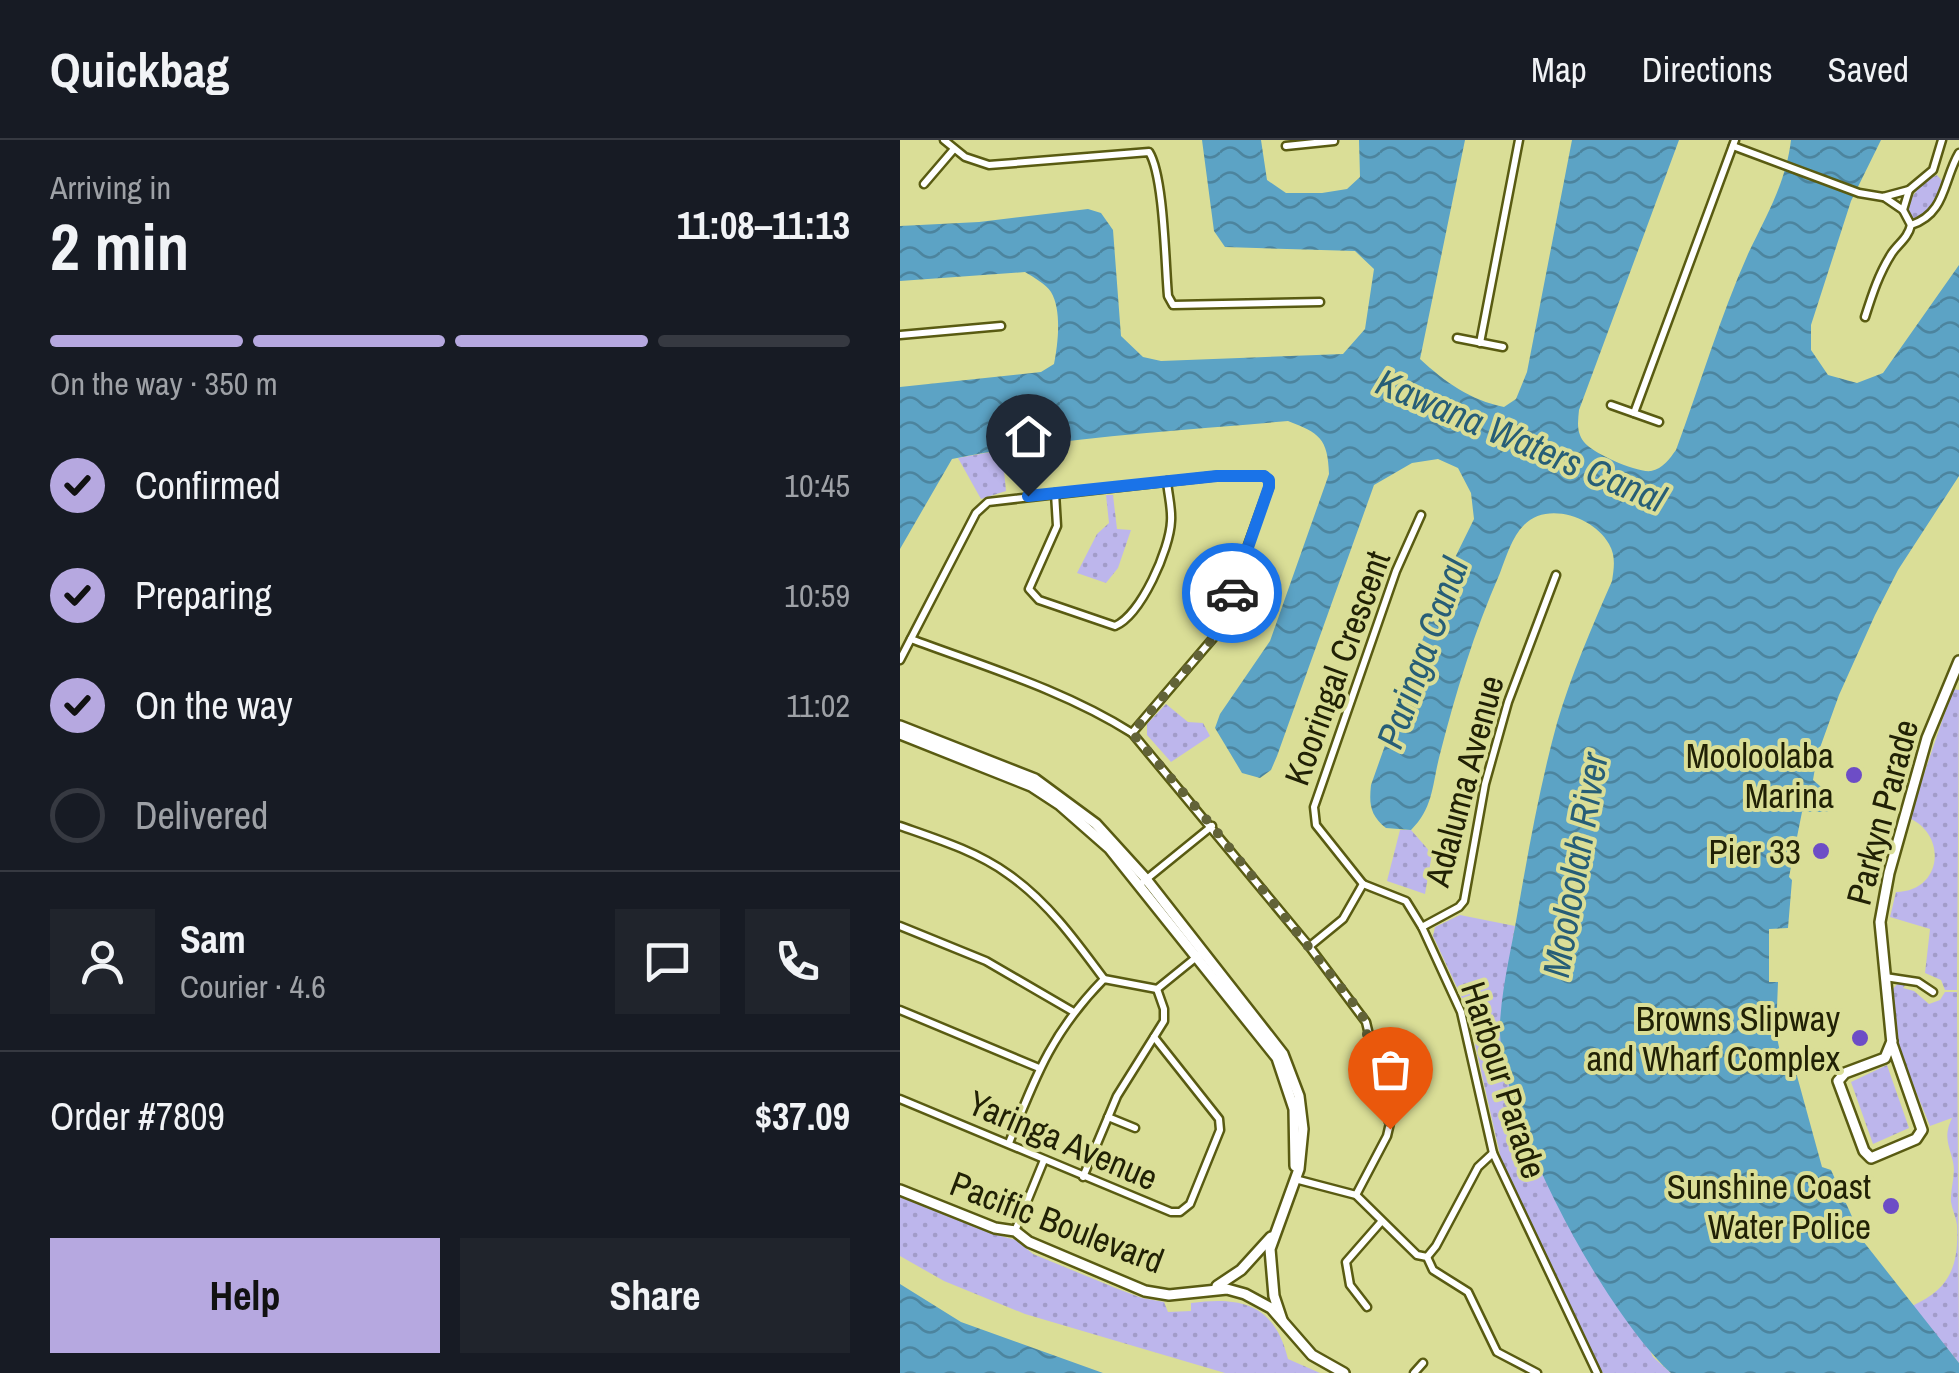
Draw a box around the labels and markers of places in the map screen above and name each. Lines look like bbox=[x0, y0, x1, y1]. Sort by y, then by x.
pin bbox=[986, 394, 1071, 497]
place label: Mooloolaba Marina bbox=[1686, 732, 1834, 819]
marker: Mooloolaba Marina bbox=[1843, 764, 1865, 786]
place label: Pier 33 bbox=[1708, 828, 1801, 875]
marker: Pier 33 bbox=[1810, 840, 1832, 862]
place label: Browns Slipway and Wharf Complex bbox=[1586, 995, 1841, 1082]
pin bbox=[1348, 1027, 1433, 1130]
marker: Browns Slipway and Wharf Complex bbox=[1849, 1027, 1871, 1049]
place label: Sunshine Coast Water Police bbox=[1667, 1163, 1871, 1250]
marker: Sunshine Coast Water Police bbox=[1880, 1195, 1902, 1217]

